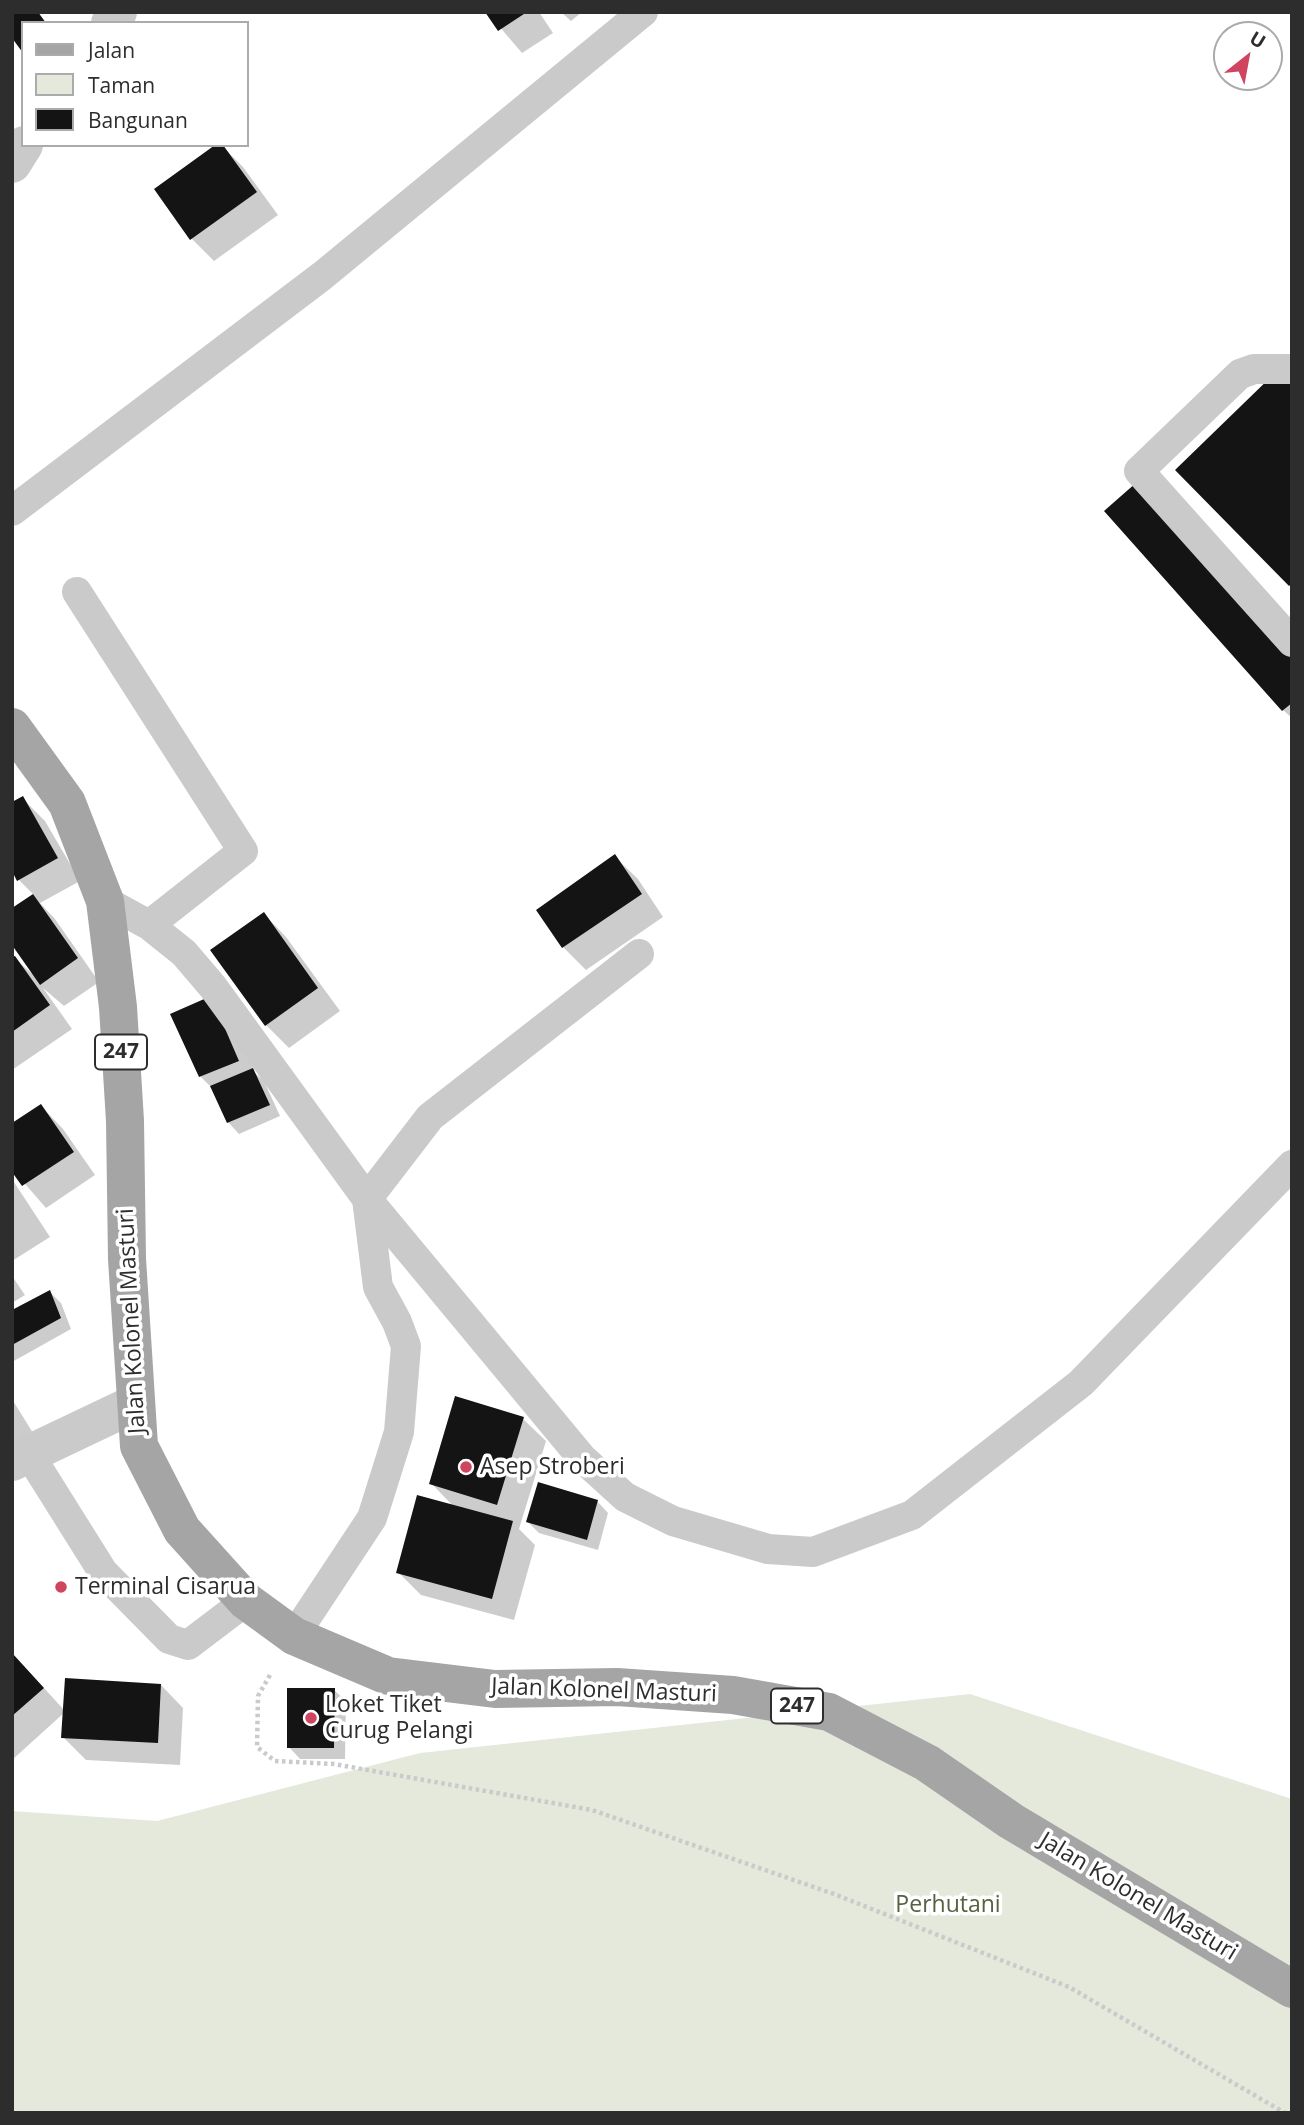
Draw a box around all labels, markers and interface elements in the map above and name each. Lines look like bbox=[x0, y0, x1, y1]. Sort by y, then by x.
legend bbox=[21, 21, 248, 147]
north arrow bbox=[1213, 21, 1283, 91]
text: U bbox=[1245, 25, 1271, 55]
text: Jalan bbox=[88, 36, 135, 64]
text: Taman bbox=[88, 71, 155, 99]
text: Bangunan bbox=[88, 106, 188, 134]
road number: 247 bbox=[95, 1034, 147, 1070]
street label: Jalan Kolonel Masturi bbox=[112, 1207, 152, 1435]
place label: Asep Stroberi bbox=[480, 1453, 625, 1481]
marker: Asep Stroberi bbox=[458, 1459, 474, 1475]
place label: Terminal Cisarua bbox=[75, 1573, 256, 1601]
marker: Terminal Cisarua bbox=[53, 1579, 69, 1595]
street label: Jalan Kolonel Masturi bbox=[491, 1673, 717, 1709]
road number: 247 bbox=[771, 1688, 823, 1724]
place label: Loket Tiket Curug Pelangi bbox=[325, 1691, 473, 1745]
marker: Loket Tiket Curug Pelangi bbox=[303, 1710, 319, 1726]
street label: Jalan Kolonel Masturi bbox=[1034, 1827, 1242, 1967]
park label: Perhutani bbox=[895, 1891, 1001, 1919]

